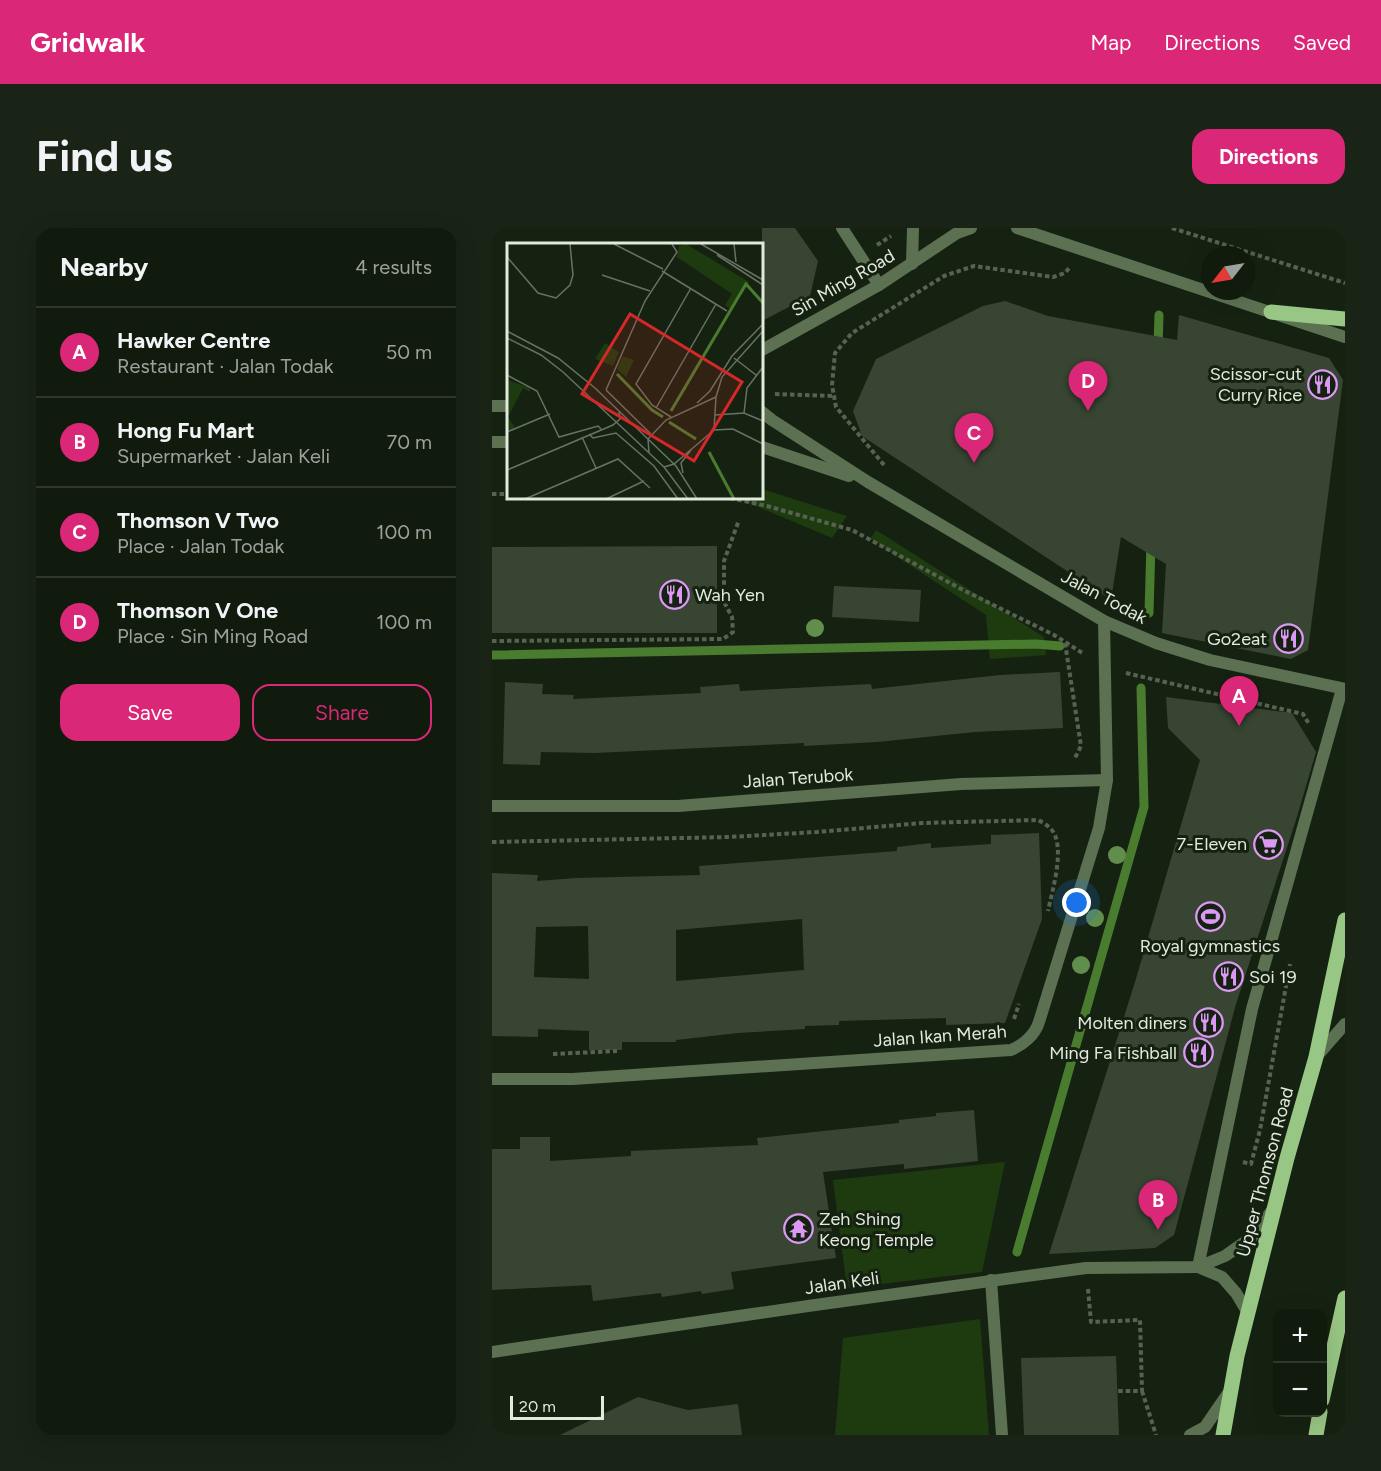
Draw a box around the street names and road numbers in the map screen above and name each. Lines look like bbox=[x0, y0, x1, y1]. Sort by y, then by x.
street label: Sin Ming Road bbox=[787, 245, 899, 321]
street label: Jalan Todak bbox=[1057, 565, 1151, 629]
street label: Jalan Terubok bbox=[742, 763, 854, 793]
street label: Jalan Ikan Merah bbox=[873, 1020, 1007, 1052]
street label: Upper Thomson Road bbox=[1232, 1085, 1298, 1259]
street label: Jalan Keli bbox=[803, 1267, 881, 1299]

